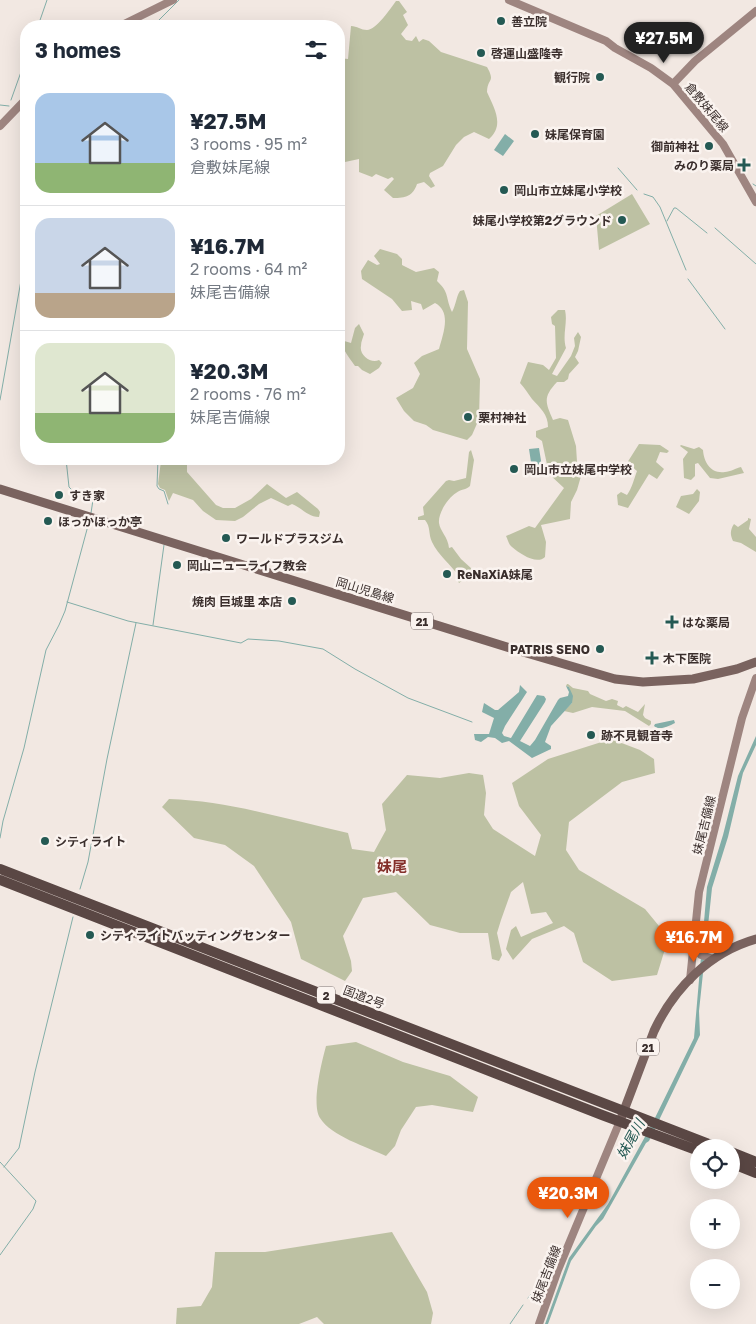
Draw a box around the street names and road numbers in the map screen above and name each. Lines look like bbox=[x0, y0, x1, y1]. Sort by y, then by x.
street label: 倉敷妹尾線 bbox=[682, 79, 732, 135]
street label: 岡山児島線 bbox=[334, 574, 396, 606]
road number: 21 bbox=[411, 612, 433, 630]
street label: 妹尾吉備線 bbox=[689, 794, 719, 856]
street label: 国道2号 bbox=[341, 982, 387, 1012]
road number: 2 bbox=[317, 986, 335, 1004]
road number: 21 bbox=[637, 1038, 659, 1056]
street label: 妹尾吉備線 bbox=[528, 1243, 564, 1305]

